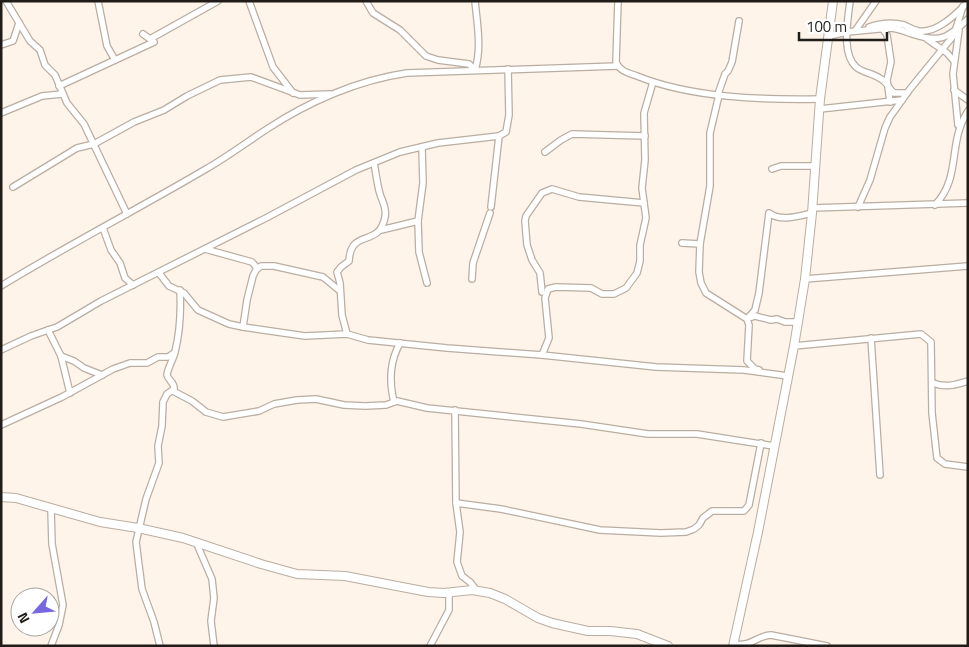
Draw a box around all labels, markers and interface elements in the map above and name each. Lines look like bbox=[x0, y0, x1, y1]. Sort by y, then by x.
scale bar bbox=[799, 10, 886, 42]
text: 100 m bbox=[806, 15, 847, 38]
north arrow bbox=[10, 587, 60, 637]
text: N bbox=[11, 609, 35, 627]

